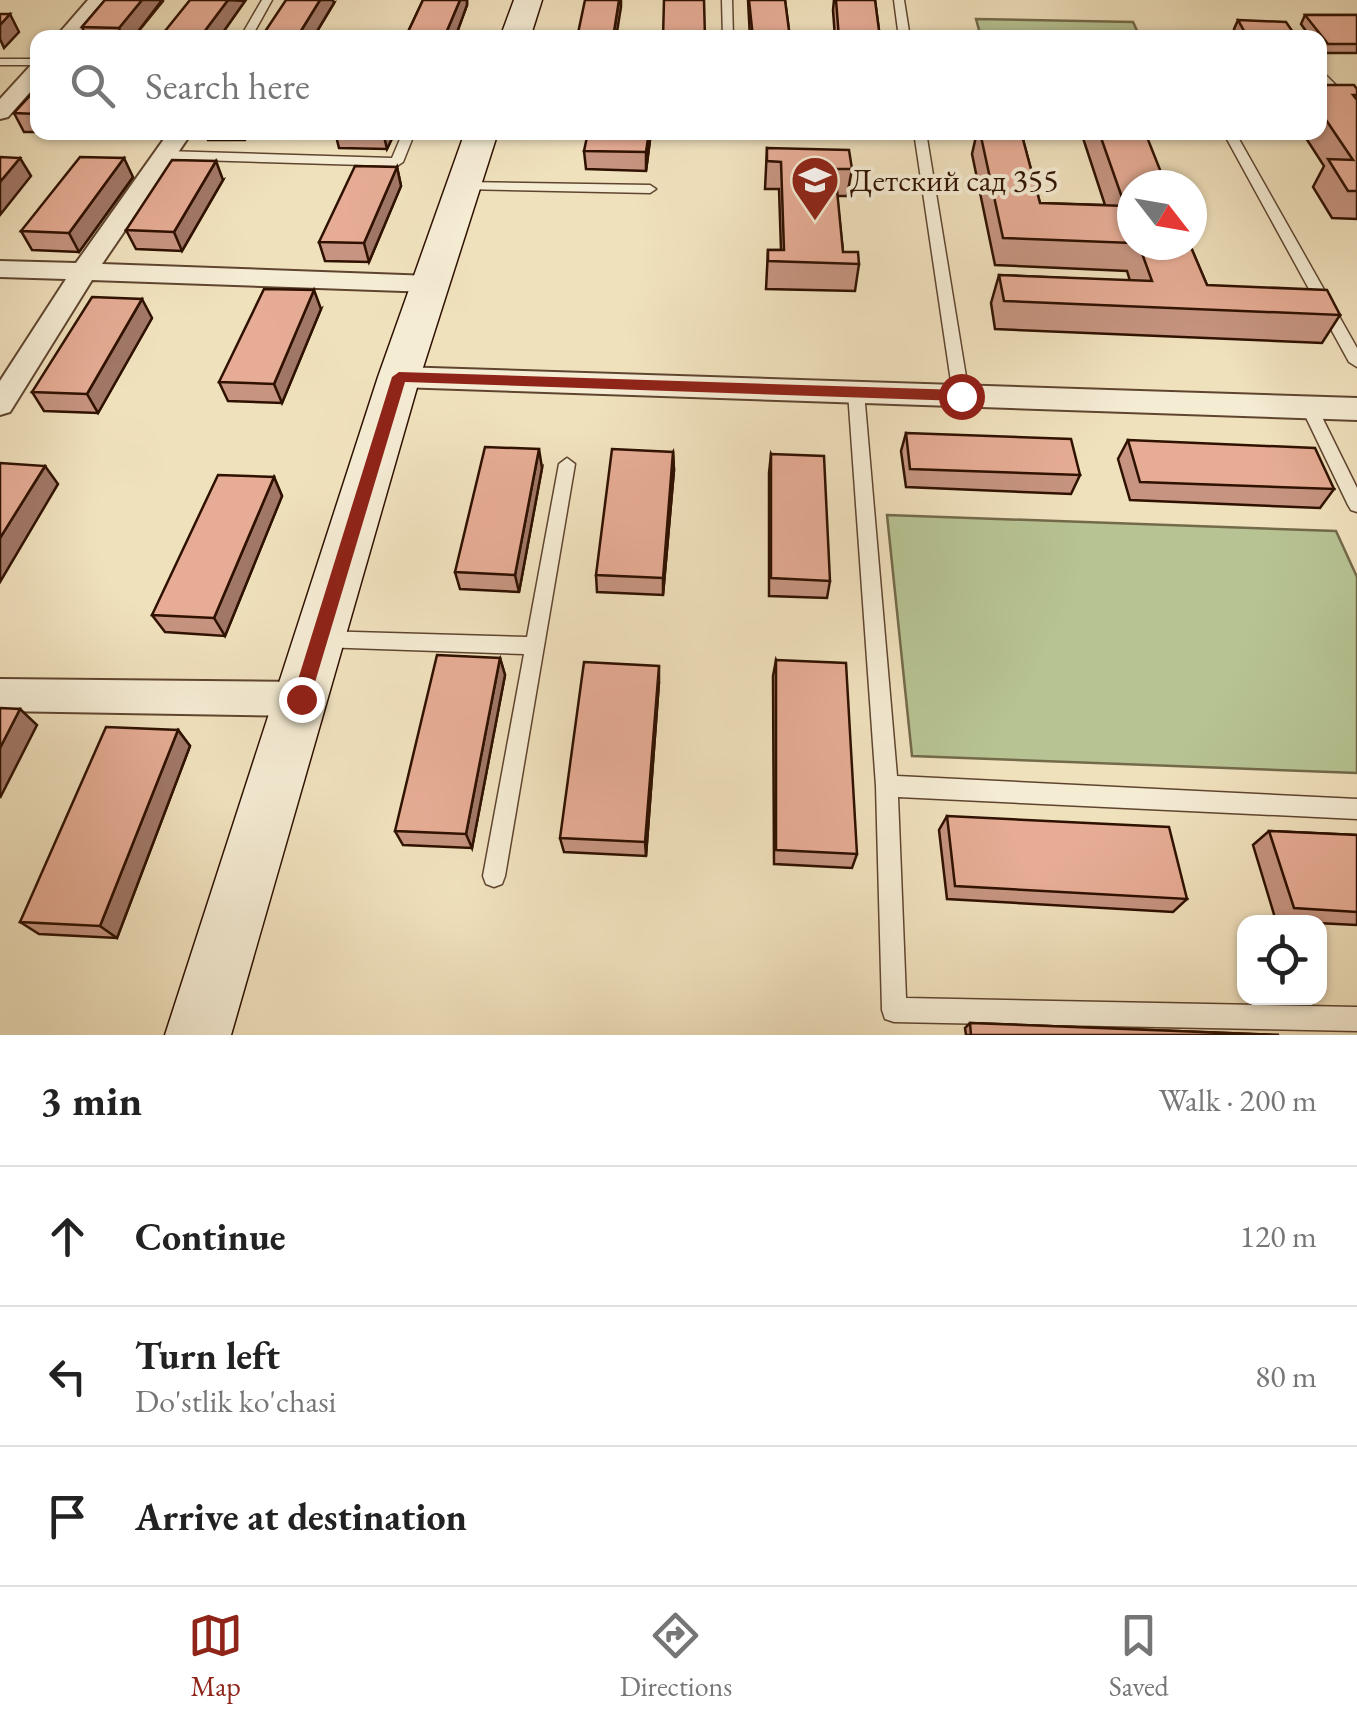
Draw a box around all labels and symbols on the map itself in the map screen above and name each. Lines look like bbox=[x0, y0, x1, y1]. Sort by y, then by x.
school or university icon: Детский сад 355 bbox=[789, 154, 841, 222]
place label: Детский сад 355 bbox=[850, 159, 1059, 201]
north arrow bbox=[1117, 170, 1207, 260]
route start bbox=[939, 374, 985, 420]
route end bbox=[279, 677, 325, 723]

